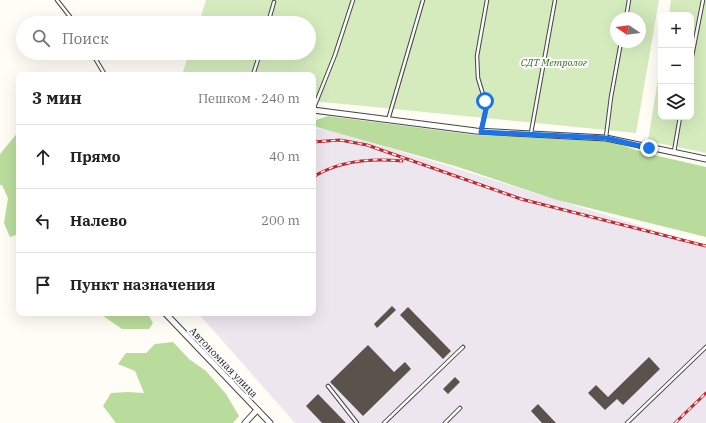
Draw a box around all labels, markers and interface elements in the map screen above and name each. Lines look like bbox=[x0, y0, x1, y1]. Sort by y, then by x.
north arrow bbox=[610, 12, 646, 48]
map controls bbox=[658, 12, 694, 120]
button: + bbox=[658, 12, 694, 48]
search box bbox=[16, 16, 316, 60]
icon: search bbox=[30, 27, 52, 49]
text: Поиск bbox=[62, 29, 109, 48]
button: − bbox=[658, 48, 694, 84]
park label: СДТ Метролог bbox=[521, 56, 588, 69]
button: layers bbox=[658, 84, 694, 120]
text: 3 мин bbox=[32, 87, 82, 109]
text: Пешком · 240 m bbox=[198, 90, 300, 107]
route start bbox=[476, 92, 494, 110]
route end bbox=[640, 139, 658, 157]
icon: ahead bbox=[32, 146, 54, 168]
text: Прямо bbox=[70, 147, 121, 166]
text: 40 m bbox=[269, 148, 300, 165]
icon: left bbox=[32, 210, 54, 232]
text: Налево bbox=[70, 211, 127, 230]
text: 200 m bbox=[261, 212, 300, 229]
icon: arrive bbox=[32, 274, 54, 296]
text: Пункт назначения bbox=[70, 275, 216, 294]
street label: Автономная улица bbox=[187, 324, 261, 401]

